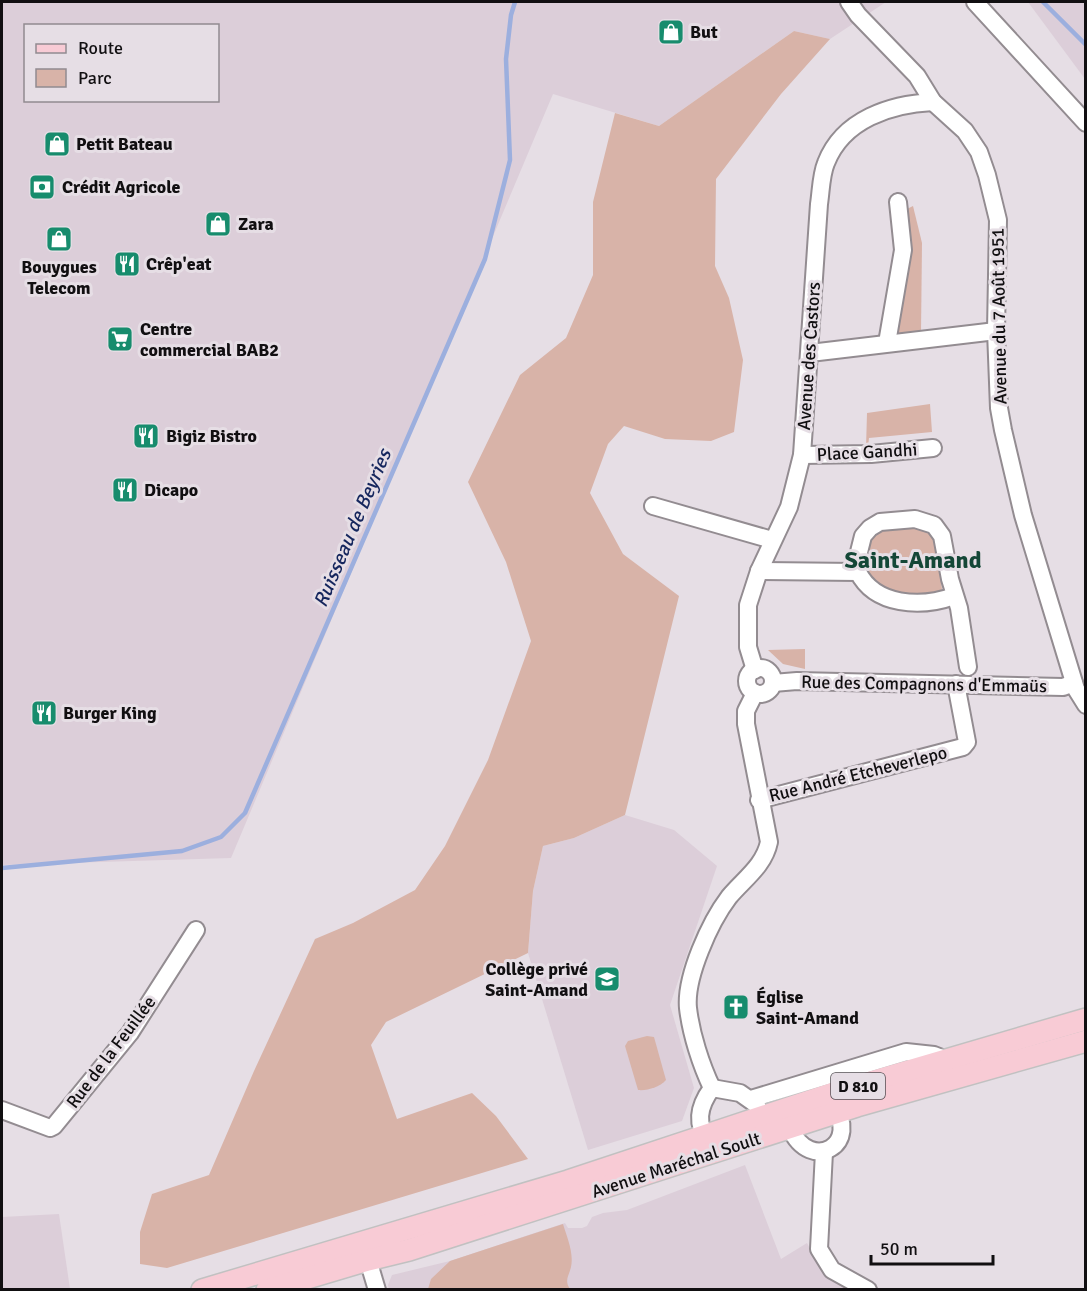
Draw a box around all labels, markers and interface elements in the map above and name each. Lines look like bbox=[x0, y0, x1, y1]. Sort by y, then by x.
shop icon: But bbox=[656, 17, 686, 47]
place label: But bbox=[690, 21, 718, 43]
legend bbox=[24, 24, 219, 102]
text: Route bbox=[78, 37, 123, 59]
text: Parc bbox=[78, 67, 112, 89]
shop icon: Petit Bateau bbox=[42, 129, 72, 159]
place label: Petit Bateau bbox=[76, 133, 173, 155]
bank icon: Crédit Agricole bbox=[27, 172, 57, 202]
place label: Crédit Agricole bbox=[62, 176, 181, 198]
shop icon: Zara bbox=[203, 209, 233, 239]
place label: Zara bbox=[238, 213, 274, 235]
shop icon: Bouygues Telecom bbox=[44, 224, 74, 254]
street label: Avenue du 7 Août 1951 bbox=[986, 228, 1012, 404]
restaurant icon: Crêp'eat bbox=[112, 249, 142, 279]
place label: Crêp'eat bbox=[146, 253, 212, 275]
place label: Bouygues Telecom bbox=[21, 256, 97, 299]
street label: Avenue des Castors bbox=[793, 281, 825, 431]
place label: Centre commercial BAB2 bbox=[140, 318, 279, 361]
supermarket icon: Centre commercial BAB2 bbox=[105, 324, 135, 354]
restaurant icon: Bigiz Bistro bbox=[131, 421, 161, 451]
place label: Bigiz Bistro bbox=[166, 425, 257, 447]
street label: Place Gandhi bbox=[816, 438, 918, 466]
water label: Ruisseau de Beyries bbox=[308, 443, 398, 611]
restaurant icon: Dicapo bbox=[110, 475, 140, 505]
place label: Dicapo bbox=[144, 479, 198, 501]
district label: Saint-Amand bbox=[844, 545, 982, 575]
street label: Rue des Compagnons d'Emmaüs bbox=[801, 671, 1047, 697]
restaurant icon: Burger King bbox=[29, 698, 59, 728]
place label: Burger King bbox=[63, 702, 157, 724]
street label: Rue André Etcheverlepo bbox=[767, 741, 949, 807]
place label: Collège privé Saint-Amand bbox=[485, 958, 588, 1001]
school or university icon: Collège privé Saint-Amand bbox=[592, 964, 622, 994]
place label: Église Saint-Amand bbox=[756, 986, 859, 1029]
street label: Rue de la Feuillée bbox=[62, 992, 160, 1112]
church icon: Église Saint-Amand bbox=[721, 992, 751, 1022]
road number: D 810 bbox=[831, 1073, 885, 1099]
street label: Avenue Maréchal Soult bbox=[589, 1127, 763, 1203]
scale bar bbox=[871, 1228, 992, 1266]
text: 50 m bbox=[880, 1238, 918, 1260]

